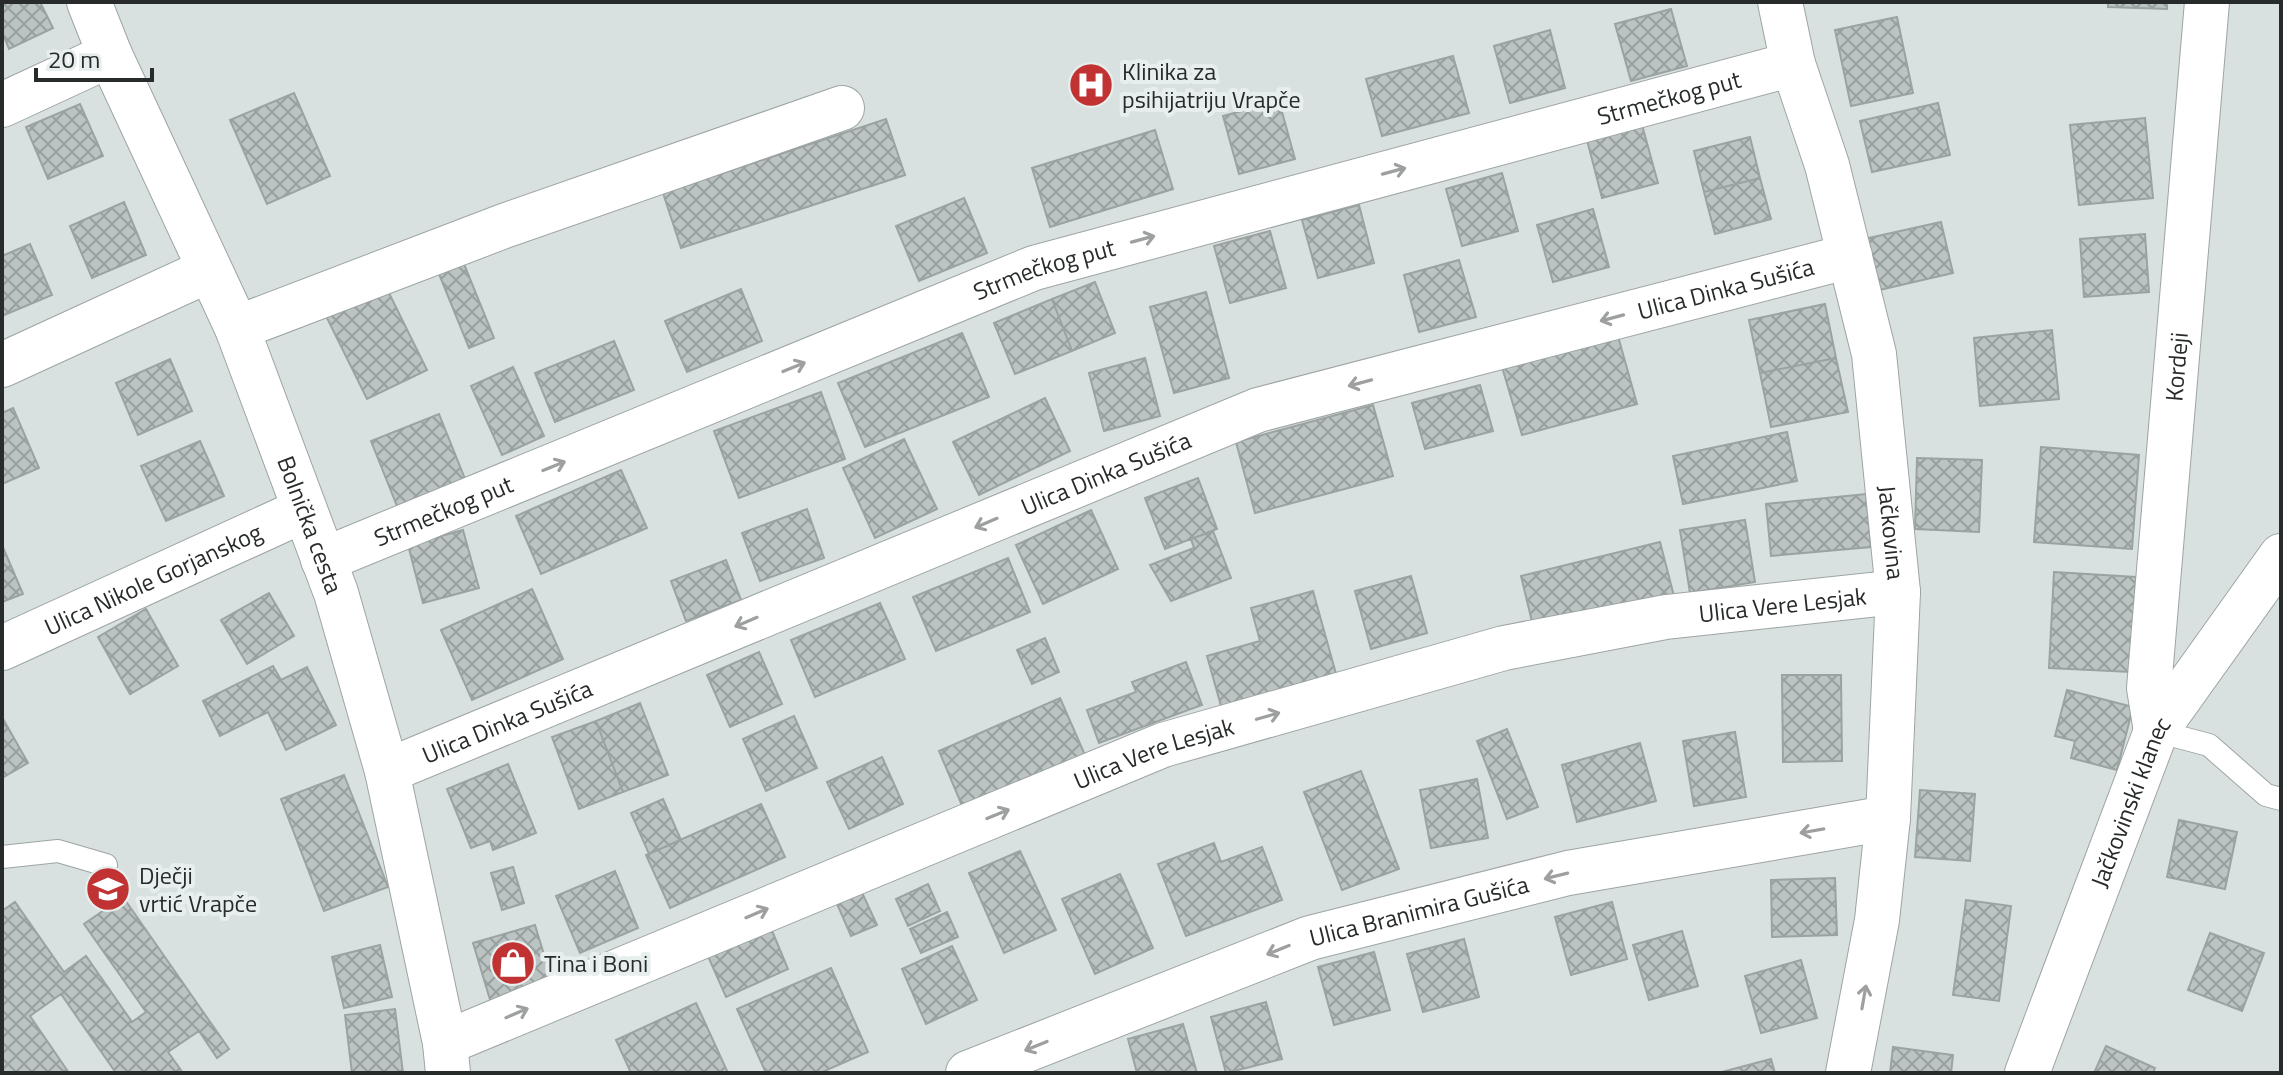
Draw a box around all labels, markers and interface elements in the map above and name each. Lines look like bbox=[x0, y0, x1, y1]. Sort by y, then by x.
scale bar bbox=[36, 32, 152, 82]
text: 20 m bbox=[48, 41, 100, 77]
place label: Klinika za psihijatriju Vrapče bbox=[1122, 53, 1301, 117]
hospital icon: Klinika za psihijatriju Vrapče bbox=[1067, 61, 1115, 109]
street label: Strmečkog put bbox=[1593, 61, 1745, 134]
one-way arrow bbox=[1381, 163, 1407, 178]
street label: Strmečkog put bbox=[968, 229, 1120, 309]
one-way arrow bbox=[1130, 231, 1155, 246]
street label: Ulica Dinka Sušića bbox=[1633, 248, 1818, 329]
one-way arrow bbox=[1600, 311, 1626, 326]
street label: Kordeji bbox=[2155, 331, 2197, 403]
one-way arrow bbox=[781, 359, 806, 373]
one-way arrow bbox=[1348, 377, 1374, 392]
street label: Ulica Dinka Sušića bbox=[1015, 422, 1196, 524]
street label: Bolnička cesta bbox=[268, 451, 353, 599]
one-way arrow bbox=[541, 458, 566, 472]
street label: Strmečkog put bbox=[368, 466, 519, 555]
street label: Jačkovina bbox=[1869, 483, 1915, 581]
street label: Ulica Nikole Gorjanskog bbox=[38, 514, 268, 644]
one-way arrow bbox=[974, 516, 999, 531]
street label: Ulica Vere Lesjak bbox=[1697, 577, 1869, 631]
one-way arrow bbox=[734, 616, 759, 631]
street label: Ulica Dinka Sušića bbox=[417, 670, 598, 773]
street label: Ulica Vere Lesjak bbox=[1068, 708, 1238, 798]
one-way arrow bbox=[1255, 708, 1280, 722]
street label: Jačkovinski klanec bbox=[2081, 709, 2179, 892]
one-way arrow bbox=[985, 805, 1010, 820]
one-way arrow bbox=[1799, 824, 1825, 839]
place label: Dječji vrtić Vrapče bbox=[139, 857, 257, 921]
school or university icon: Dječji vrtić Vrapče bbox=[84, 865, 132, 913]
street label: Ulica Branimira Gušića bbox=[1306, 866, 1532, 955]
one-way arrow bbox=[1543, 869, 1569, 884]
one-way arrow bbox=[744, 905, 769, 919]
shop icon: Tina i Boni bbox=[489, 939, 537, 987]
one-way arrow bbox=[1266, 944, 1291, 958]
place label: Tina i Boni bbox=[544, 945, 648, 981]
one-way arrow bbox=[1857, 984, 1872, 1010]
one-way arrow bbox=[504, 1005, 529, 1019]
one-way arrow bbox=[1024, 1040, 1049, 1054]

